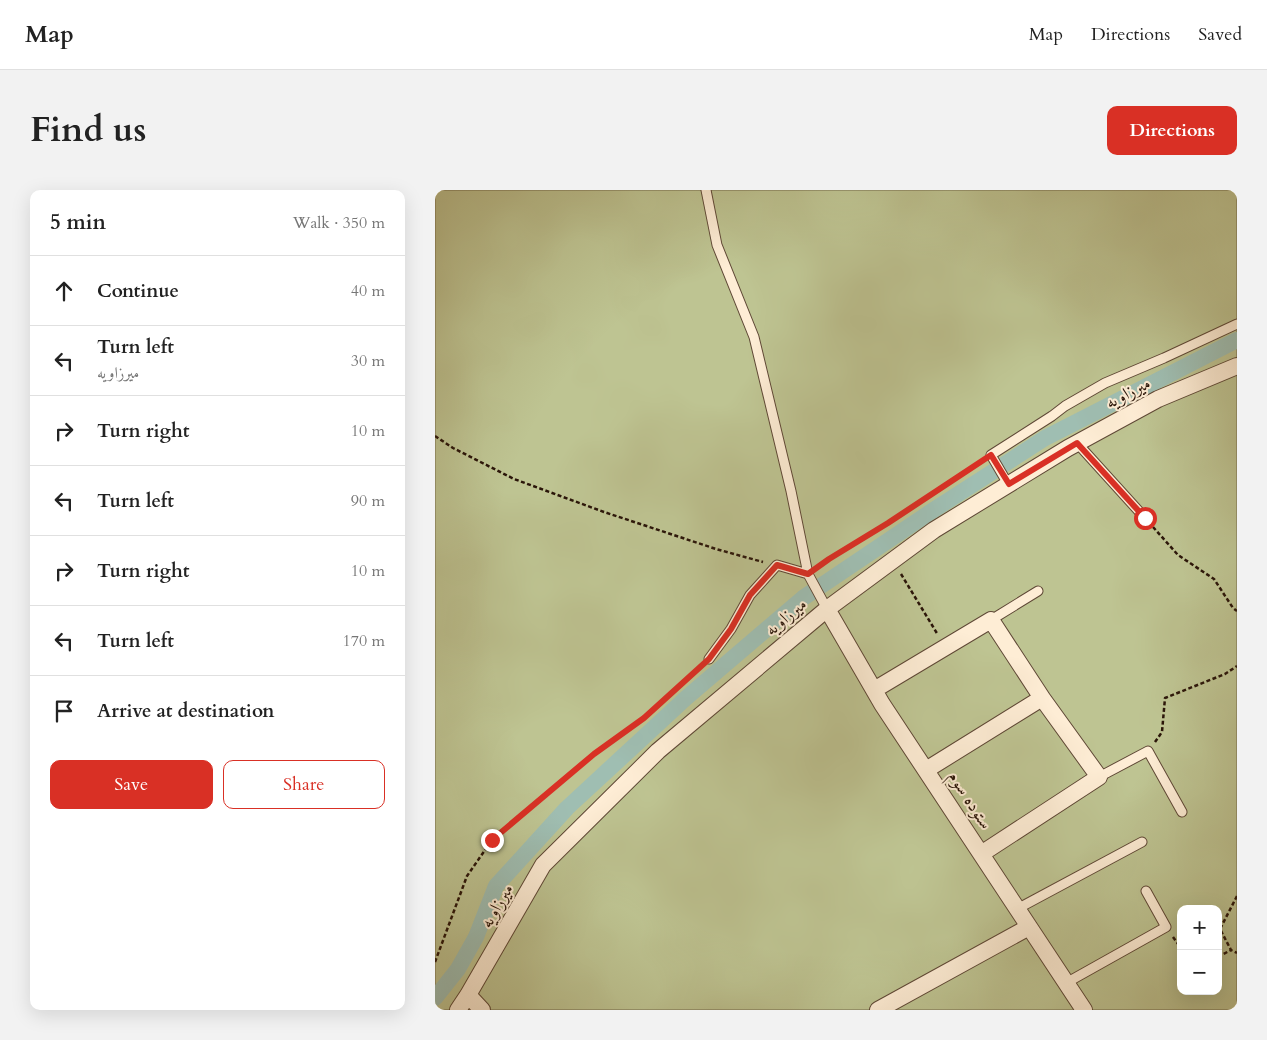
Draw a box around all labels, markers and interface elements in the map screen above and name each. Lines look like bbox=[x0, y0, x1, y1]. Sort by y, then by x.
text: Map bbox=[25, 18, 74, 51]
text: Map bbox=[1029, 22, 1063, 47]
text: Directions bbox=[1091, 22, 1170, 47]
text: Saved bbox=[1198, 22, 1242, 47]
text: Find us bbox=[30, 106, 146, 154]
button: Directions bbox=[1107, 106, 1237, 155]
text: 5 min bbox=[50, 208, 106, 237]
text: Walk · 350 m bbox=[293, 212, 385, 234]
icon: ahead bbox=[50, 277, 78, 305]
text: Continue bbox=[97, 278, 179, 304]
text: 40 m bbox=[351, 280, 385, 302]
text: Turn left bbox=[97, 334, 174, 360]
icon: left bbox=[50, 347, 78, 375]
text: 30 m bbox=[351, 350, 385, 372]
text: میرزاویه bbox=[97, 362, 139, 384]
street label: میرزاویه bbox=[1101, 371, 1155, 415]
icon: right bbox=[50, 417, 78, 445]
text: Turn right bbox=[97, 418, 189, 444]
text: 10 m bbox=[351, 420, 385, 442]
icon: left bbox=[50, 487, 78, 515]
text: Turn left bbox=[97, 488, 174, 514]
text: 90 m bbox=[351, 490, 385, 512]
route start bbox=[1134, 507, 1157, 530]
icon: right bbox=[50, 557, 78, 585]
text: Turn right bbox=[97, 558, 189, 584]
text: 10 m bbox=[351, 560, 385, 582]
street label: میرزاویه bbox=[760, 592, 812, 642]
icon: left bbox=[50, 627, 78, 655]
text: Turn left bbox=[97, 628, 174, 654]
text: 170 m bbox=[343, 630, 385, 652]
icon: arrive bbox=[50, 697, 78, 725]
text: Arrive at destination bbox=[97, 698, 274, 724]
button: Save bbox=[50, 760, 213, 809]
button: Share bbox=[223, 760, 385, 809]
street label: ستوده سوم bbox=[939, 766, 998, 836]
route end bbox=[481, 829, 504, 852]
street label: میرزاویه bbox=[474, 879, 520, 933]
map controls bbox=[1177, 905, 1222, 995]
button: + bbox=[1177, 905, 1222, 950]
button: − bbox=[1177, 950, 1222, 995]

